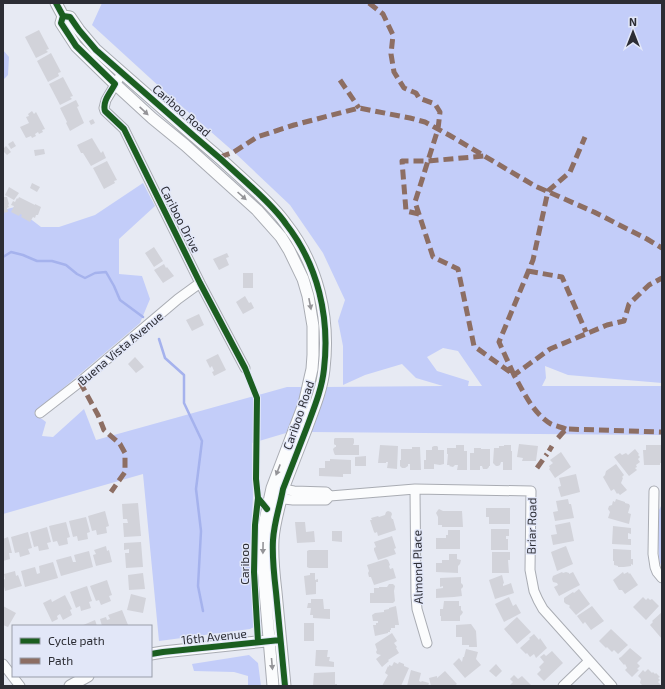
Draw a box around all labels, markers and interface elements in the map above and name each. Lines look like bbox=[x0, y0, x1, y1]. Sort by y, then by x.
north arrow bbox=[613, 12, 653, 52]
text: N bbox=[629, 15, 637, 28]
street label: Cariboo Road bbox=[150, 81, 214, 139]
one-way arrow bbox=[139, 106, 149, 116]
street label: Cariboo Drive bbox=[158, 183, 204, 255]
one-way arrow bbox=[237, 191, 247, 201]
one-way arrow bbox=[307, 298, 313, 310]
street label: Buena Vista Avenue bbox=[75, 308, 165, 388]
street label: Cariboo Road bbox=[280, 379, 316, 451]
one-way arrow bbox=[275, 464, 281, 476]
street label: Briar Road bbox=[524, 498, 538, 554]
street label: Almond Place bbox=[409, 530, 425, 604]
one-way arrow bbox=[260, 542, 267, 554]
street label: Cariboo bbox=[237, 543, 251, 585]
legend bbox=[12, 625, 152, 677]
street label: 16th Avenue bbox=[181, 626, 247, 646]
text: Cycle path bbox=[48, 633, 105, 647]
text: Path bbox=[48, 653, 73, 667]
one-way arrow bbox=[268, 658, 275, 670]

